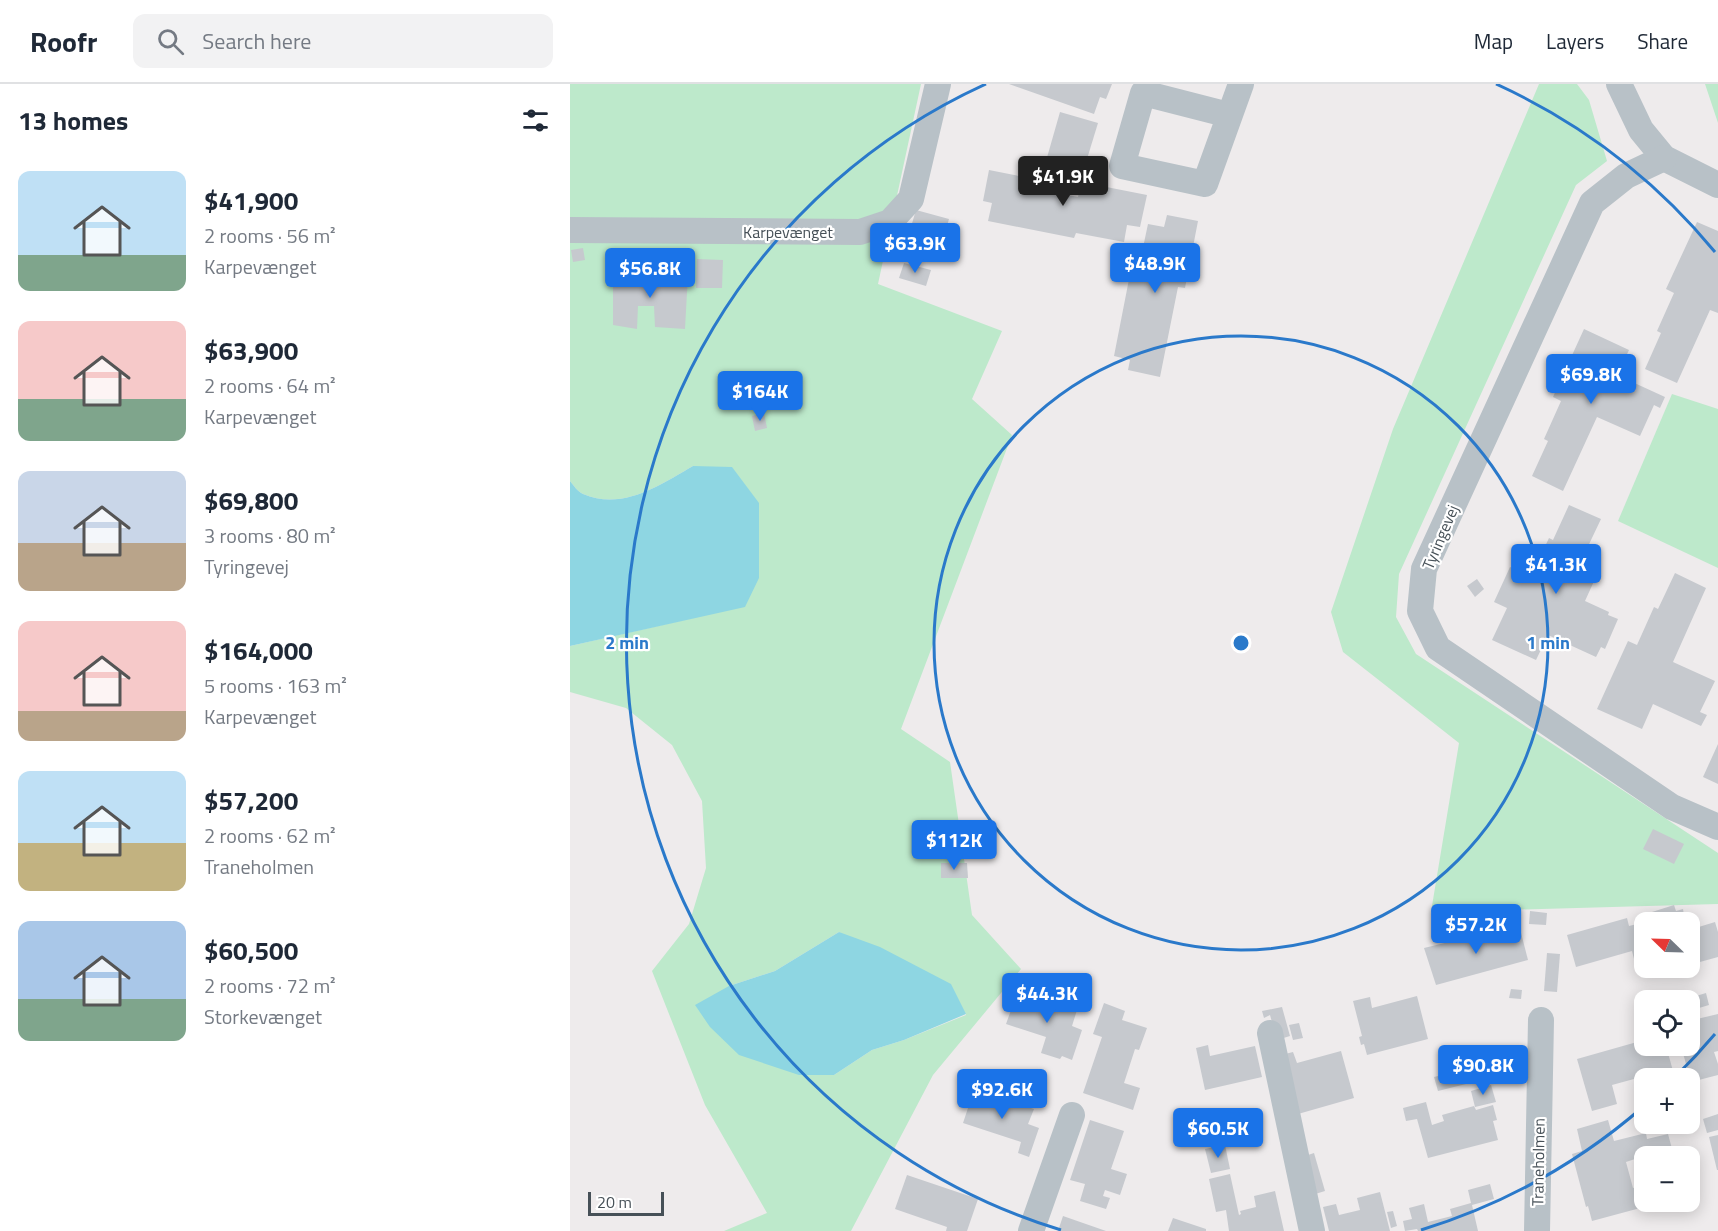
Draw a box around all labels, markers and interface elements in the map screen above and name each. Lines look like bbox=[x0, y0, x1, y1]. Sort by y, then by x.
search box bbox=[133, 14, 553, 68]
text: Roofr bbox=[30, 20, 97, 63]
text: Search here bbox=[202, 24, 311, 58]
icon: search bbox=[154, 25, 187, 58]
text: Map bbox=[1474, 25, 1513, 57]
text: Layers bbox=[1546, 25, 1604, 57]
text: Share bbox=[1637, 25, 1688, 57]
text: 13 homes bbox=[18, 101, 128, 140]
icon: filters bbox=[519, 104, 552, 137]
pin: $41.9K bbox=[1014, 156, 1112, 207]
text: $41.9K bbox=[1032, 160, 1094, 191]
text: $41,900 bbox=[204, 181, 298, 220]
icon: home bbox=[66, 195, 138, 267]
text: 2 rooms · 56 m² bbox=[204, 220, 336, 251]
street label: Karpevænget bbox=[743, 220, 833, 244]
pin: $63.9K bbox=[866, 223, 964, 274]
text: $63.9K bbox=[884, 227, 946, 258]
pin: $48.9K bbox=[1106, 243, 1204, 294]
text: $48.9K bbox=[1124, 247, 1186, 278]
pin: $56.8K bbox=[601, 248, 699, 299]
text: Karpevænget bbox=[204, 251, 316, 282]
text: $56.8K bbox=[619, 252, 681, 283]
text: $63,900 bbox=[204, 331, 298, 370]
icon: home bbox=[66, 345, 138, 417]
pin: $69.8K bbox=[1542, 354, 1640, 405]
text: $69.8K bbox=[1560, 358, 1622, 389]
text: 2 rooms · 64 m² bbox=[204, 370, 336, 401]
pin: $164K bbox=[718, 371, 802, 422]
text: $164K bbox=[732, 375, 788, 406]
text: Karpevænget bbox=[204, 401, 316, 432]
text: $69,800 bbox=[204, 481, 298, 520]
icon: home bbox=[66, 495, 138, 567]
street label: Tyringevej bbox=[1416, 501, 1464, 573]
text: 3 rooms · 80 m² bbox=[204, 520, 336, 551]
pin: $41.3K bbox=[1507, 544, 1605, 595]
text: $41.3K bbox=[1525, 548, 1587, 579]
text: Tyringevej bbox=[204, 551, 289, 582]
text: 2 min bbox=[605, 629, 649, 656]
text: 1 min bbox=[1526, 629, 1570, 656]
text: $164,000 bbox=[204, 631, 313, 670]
centre of rings bbox=[1231, 633, 1251, 653]
icon: home bbox=[66, 645, 138, 717]
text: 5 rooms · 163 m² bbox=[204, 670, 347, 701]
text: Karpevænget bbox=[204, 701, 316, 732]
text: $57,200 bbox=[204, 781, 298, 820]
icon: home bbox=[66, 795, 138, 867]
text: 2 rooms · 62 m² bbox=[204, 820, 336, 851]
pin: $112K bbox=[912, 820, 996, 871]
text: $112K bbox=[926, 824, 982, 855]
text: Traneholmen bbox=[204, 851, 314, 882]
pin: $57.2K bbox=[1427, 904, 1525, 955]
text: $57.2K bbox=[1445, 908, 1507, 939]
north arrow bbox=[1634, 912, 1700, 978]
map controls bbox=[1634, 912, 1700, 1212]
text: $60,500 bbox=[204, 931, 298, 970]
icon: home bbox=[66, 945, 138, 1017]
text: 2 rooms · 72 m² bbox=[204, 970, 336, 1001]
pin: $44.3K bbox=[998, 973, 1096, 1024]
text: $44.3K bbox=[1016, 977, 1078, 1008]
button: locate bbox=[1634, 990, 1700, 1056]
text: Storkevænget bbox=[204, 1001, 322, 1032]
pin: $90.8K bbox=[1434, 1045, 1532, 1096]
text: $90.8K bbox=[1452, 1049, 1514, 1080]
button: + bbox=[1634, 1068, 1700, 1134]
pin: $92.6K bbox=[953, 1069, 1051, 1120]
text: $92.6K bbox=[971, 1073, 1033, 1104]
pin: $60.5K bbox=[1169, 1108, 1267, 1159]
text: $60.5K bbox=[1187, 1112, 1249, 1143]
street label: Traneholmen bbox=[1525, 1118, 1551, 1206]
button: − bbox=[1634, 1146, 1700, 1212]
scale bar bbox=[588, 1189, 664, 1216]
text: 20 m bbox=[597, 1190, 632, 1214]

